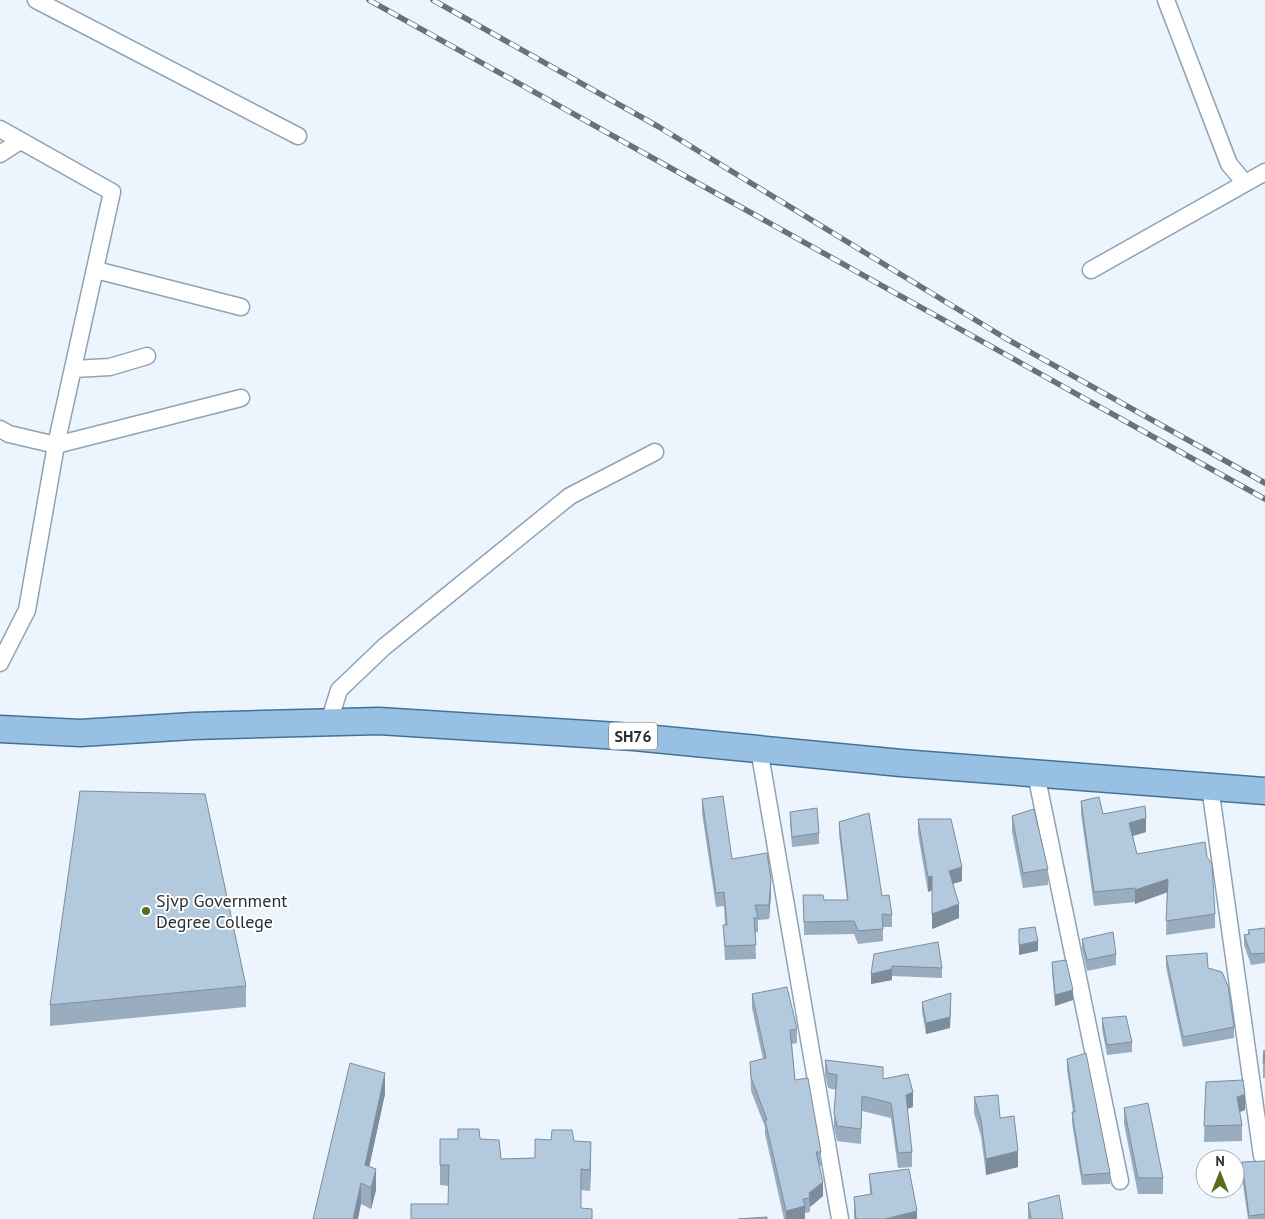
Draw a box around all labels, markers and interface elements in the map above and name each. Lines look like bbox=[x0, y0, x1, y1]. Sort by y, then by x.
road number: SH76 bbox=[609, 722, 657, 749]
place label: Sjvp Government Degree College bbox=[156, 889, 287, 933]
marker: Sjvp Government Degree College bbox=[140, 905, 152, 917]
north arrow bbox=[1195, 1149, 1245, 1199]
text: N bbox=[1215, 1152, 1225, 1170]

